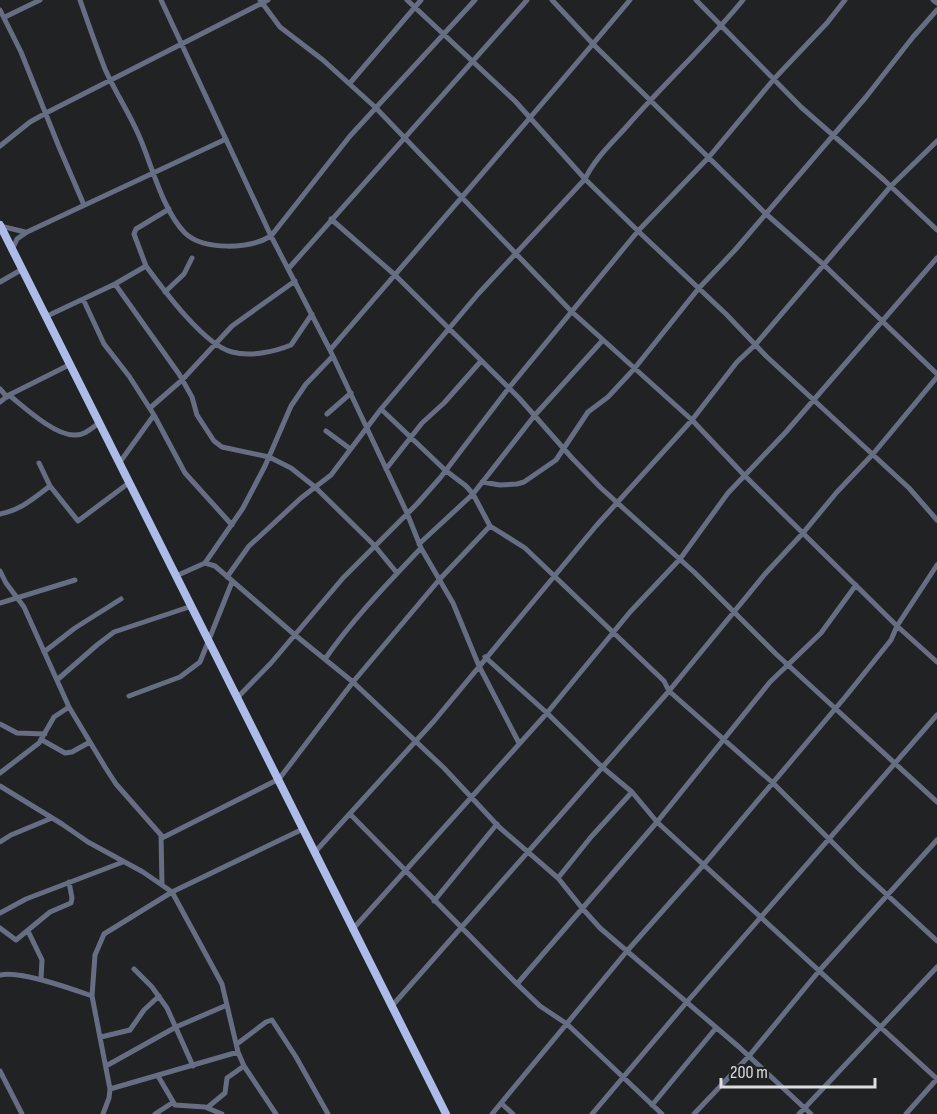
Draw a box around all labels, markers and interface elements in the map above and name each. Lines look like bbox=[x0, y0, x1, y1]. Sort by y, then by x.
scale bar bbox=[721, 1051, 876, 1089]
text: 200 m bbox=[730, 1062, 768, 1083]

